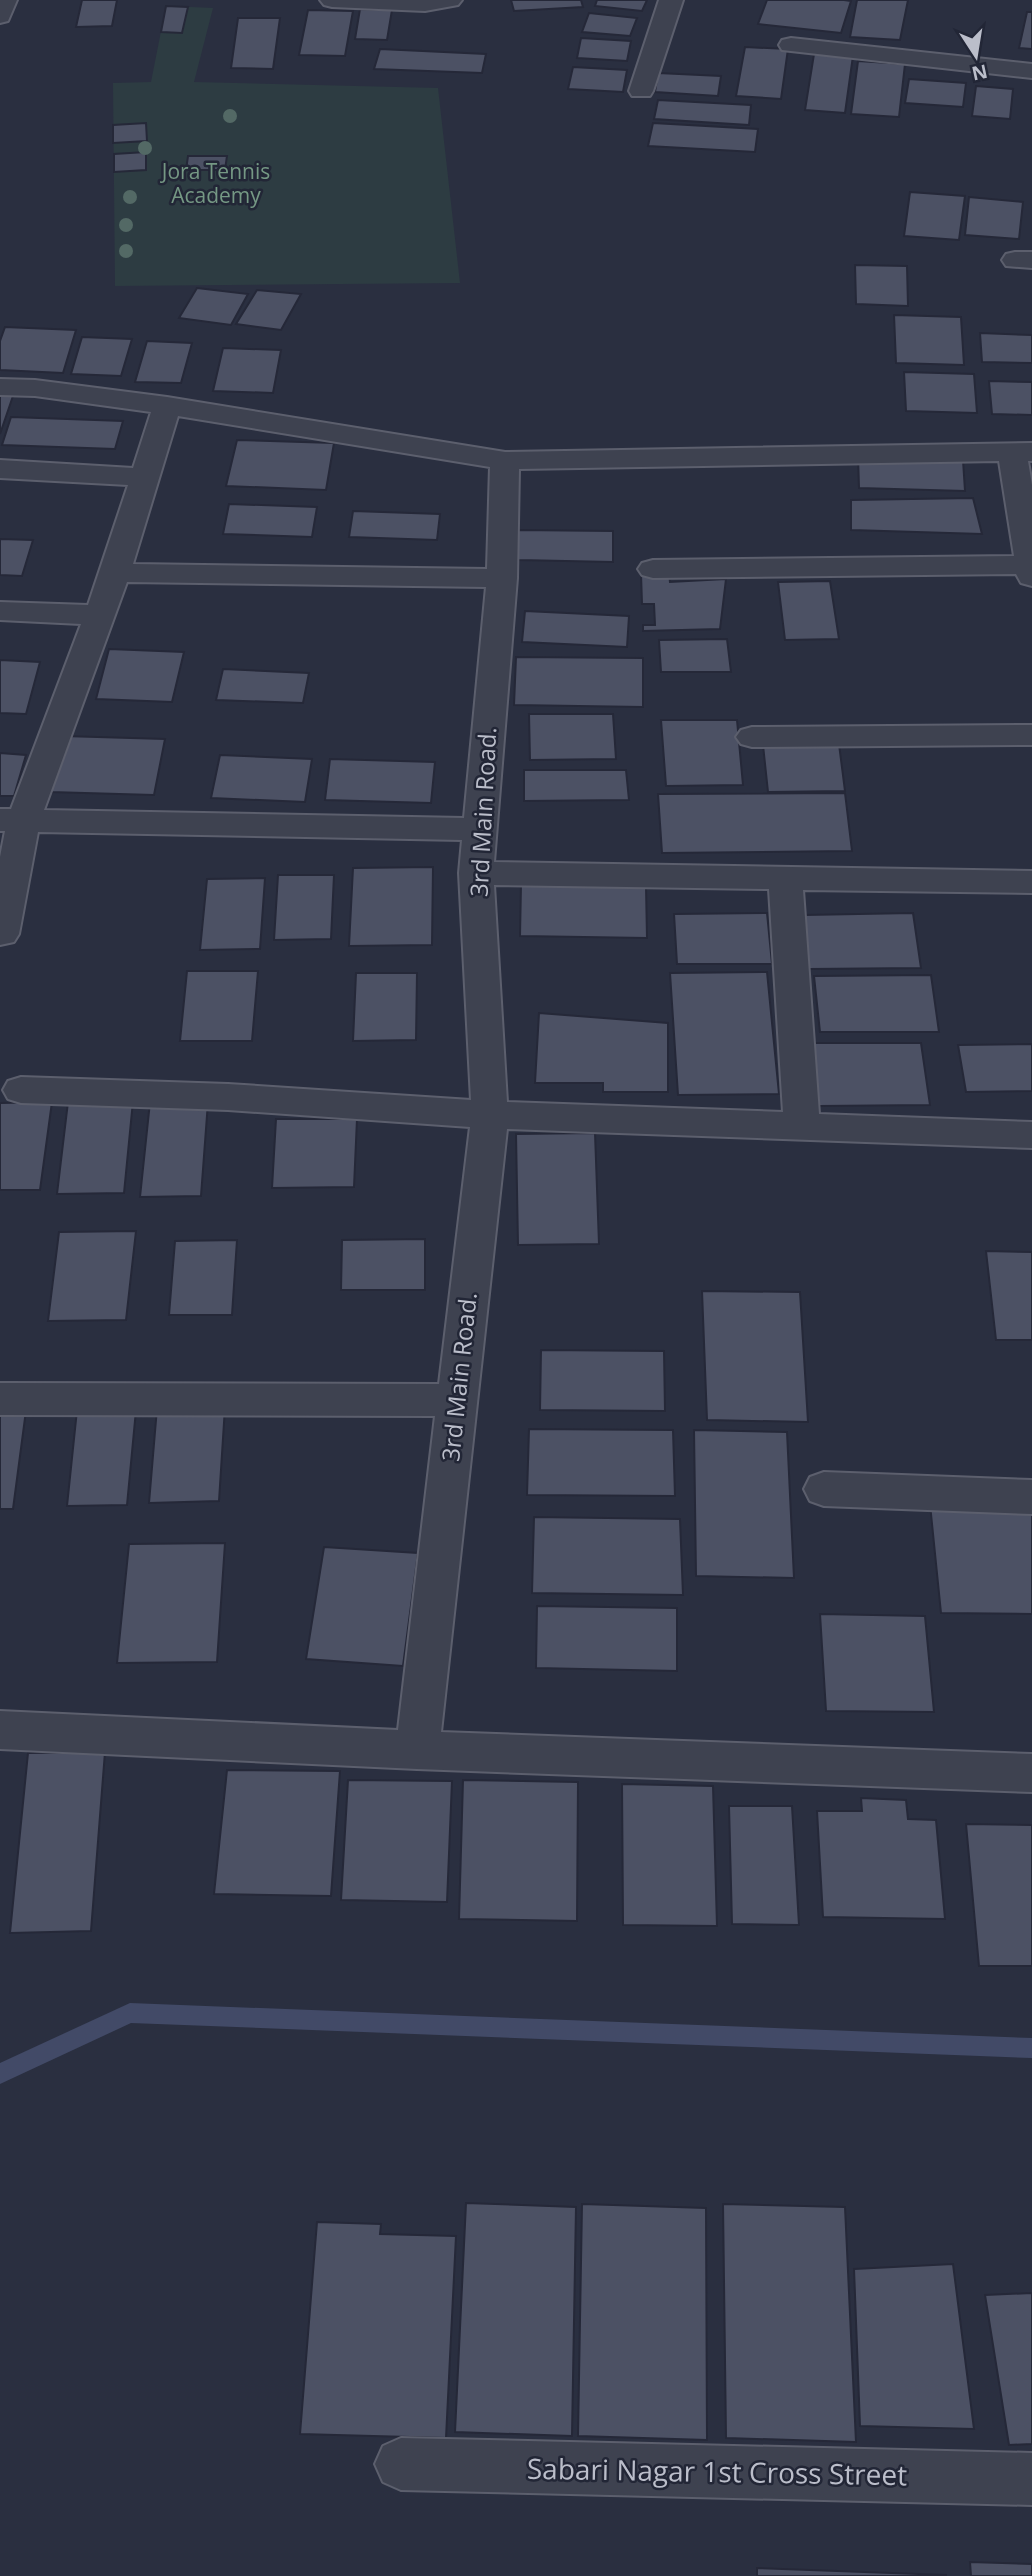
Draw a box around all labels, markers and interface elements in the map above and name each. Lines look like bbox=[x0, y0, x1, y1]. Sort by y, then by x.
north arrow bbox=[941, 21, 1011, 91]
text: N bbox=[969, 58, 990, 87]
park label: Jora Tennis Academy bbox=[160, 157, 270, 209]
street label: 3rd Main Road. bbox=[462, 726, 503, 898]
street label: 3rd Main Road. bbox=[433, 1291, 484, 1463]
street label: Sabari Nagar 1st Cross Street bbox=[527, 2449, 907, 2493]

